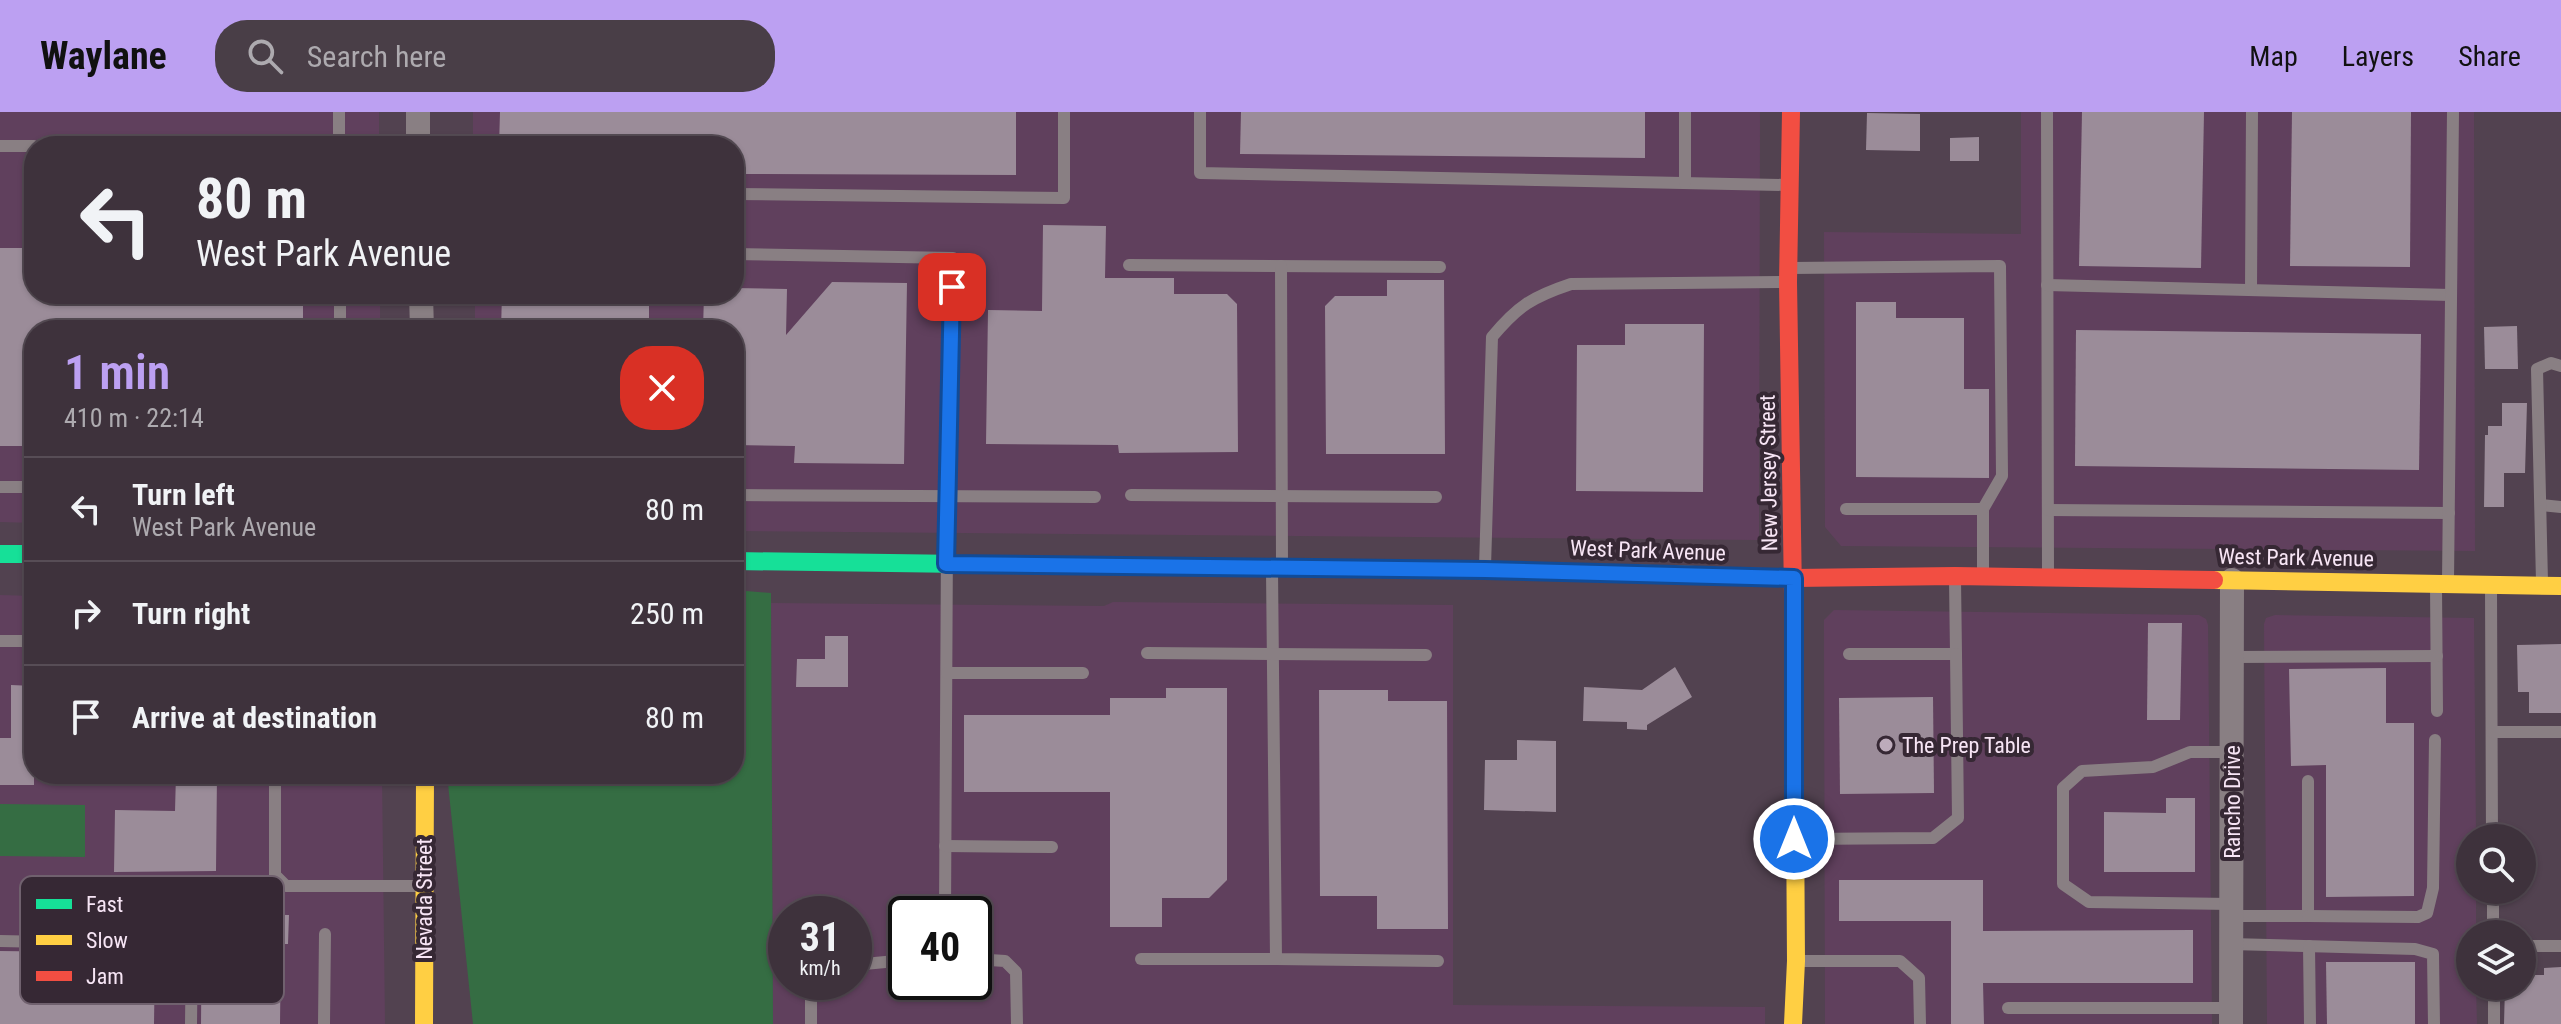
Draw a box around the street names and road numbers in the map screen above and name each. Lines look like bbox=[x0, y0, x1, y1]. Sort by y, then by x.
street label: New Jersey Street bbox=[1755, 394, 1782, 552]
street label: West Park Avenue bbox=[1570, 535, 1726, 566]
street label: West Park Avenue bbox=[2218, 544, 2374, 571]
street label: Rancho Drive bbox=[2220, 745, 2245, 859]
street label: Nevada Street bbox=[412, 838, 437, 960]

